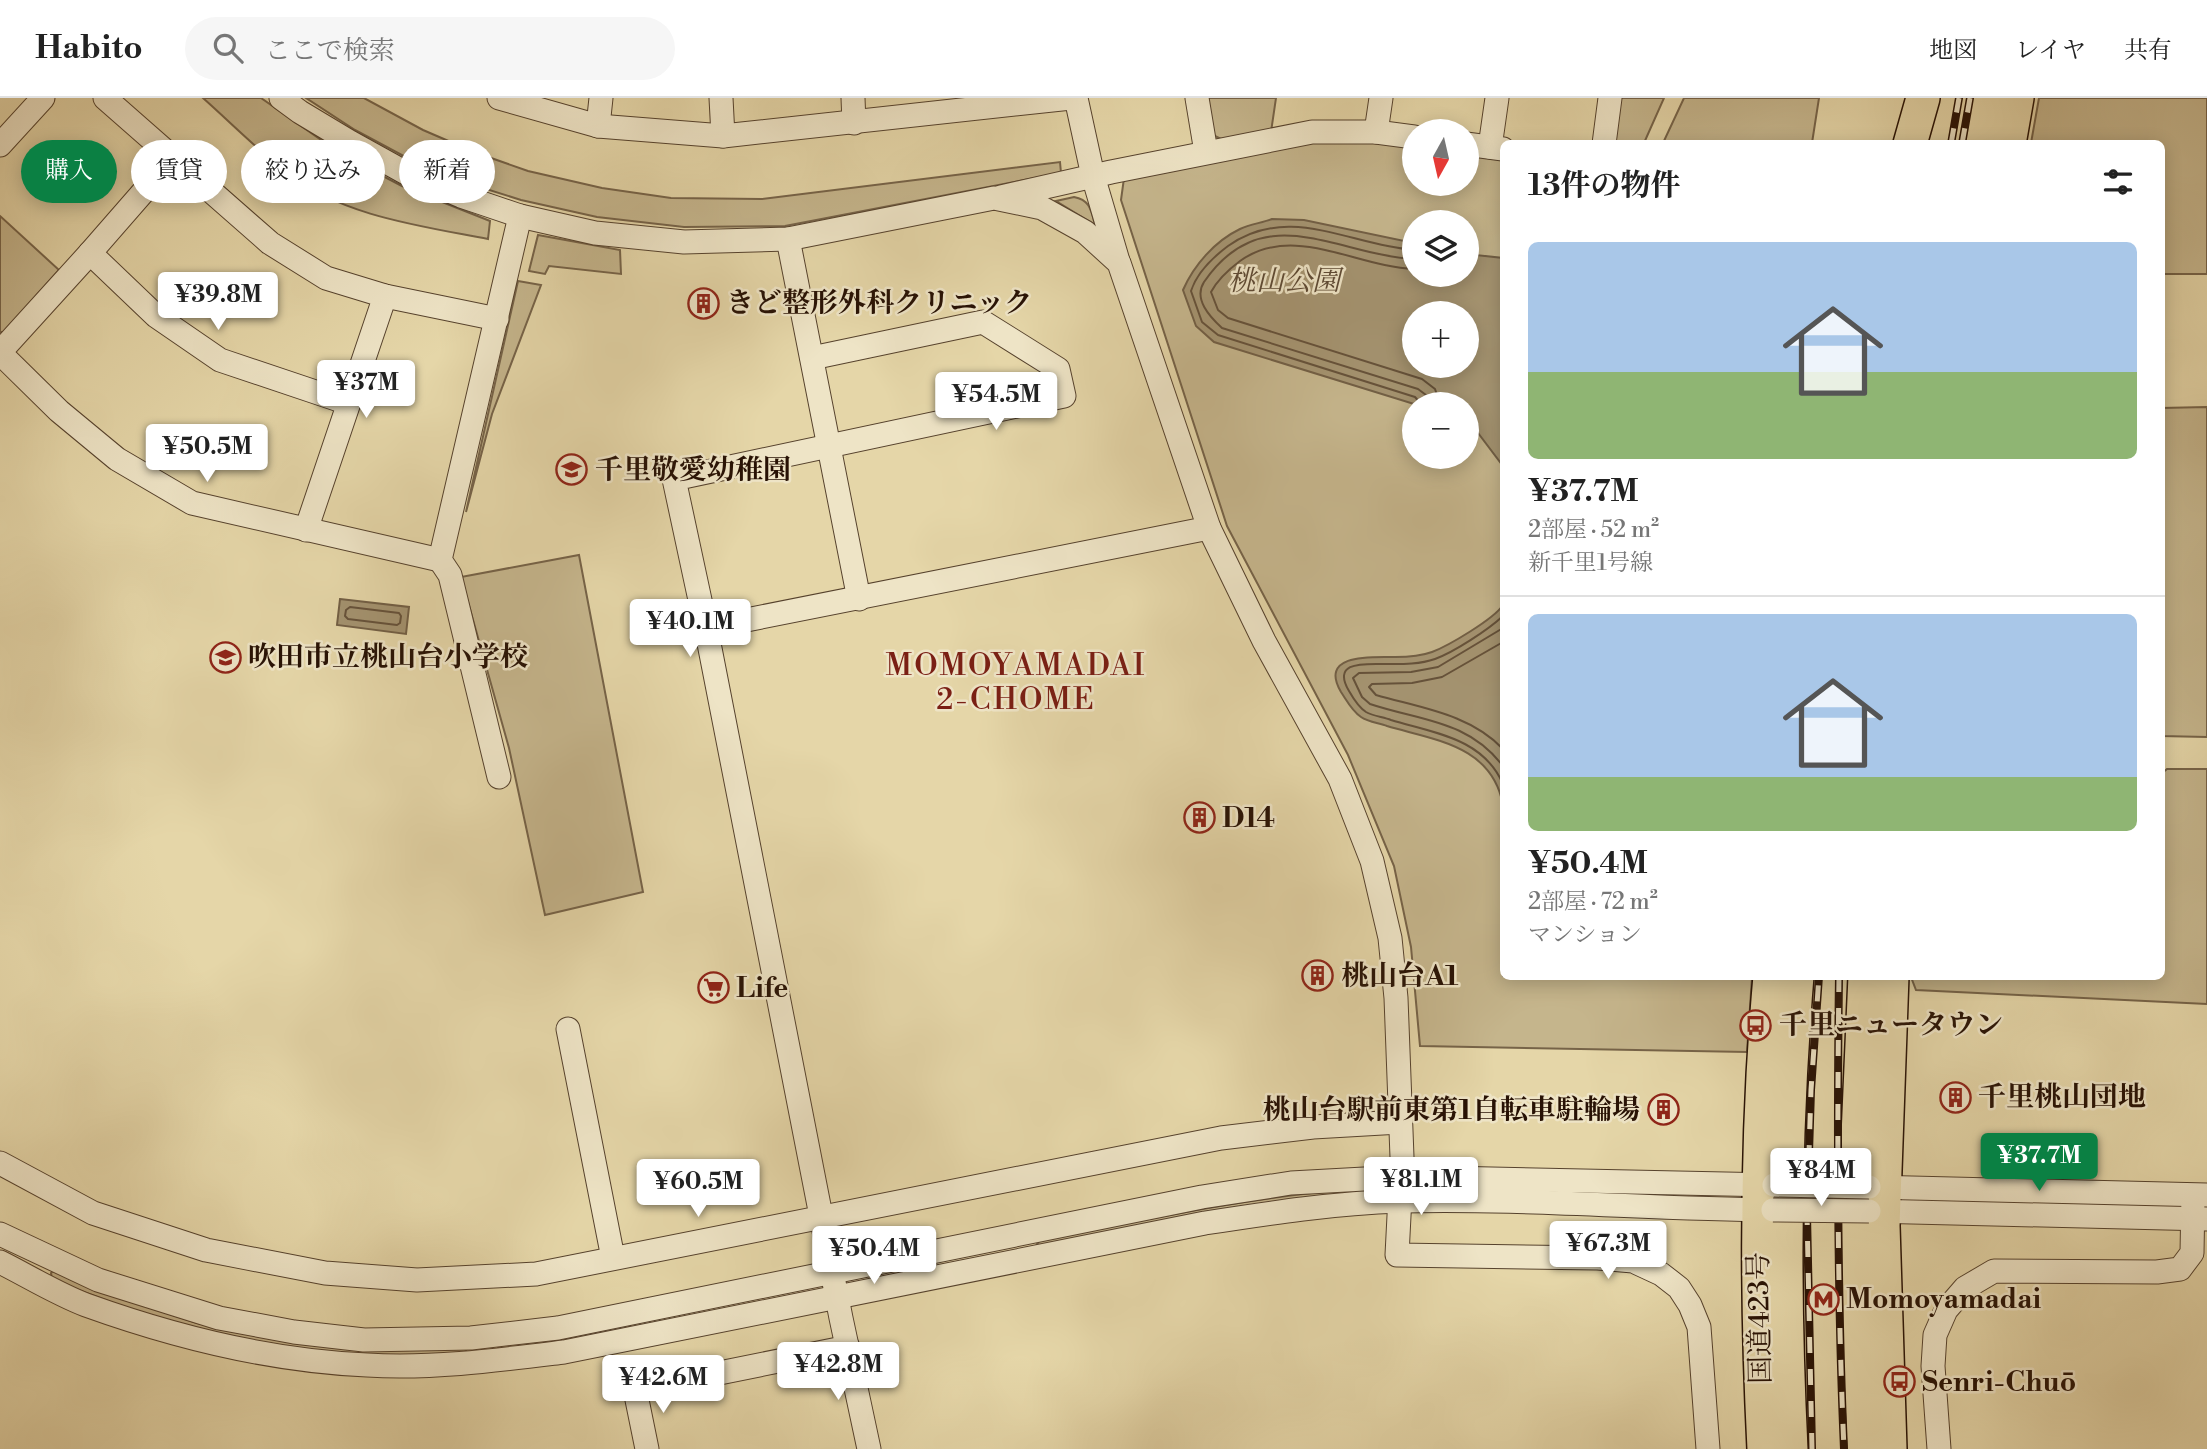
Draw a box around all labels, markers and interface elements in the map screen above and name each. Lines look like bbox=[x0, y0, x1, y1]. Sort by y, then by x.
search box bbox=[185, 17, 675, 80]
text: Habito bbox=[35, 28, 143, 69]
icon: search bbox=[209, 29, 247, 67]
text: ここで検索 bbox=[265, 35, 395, 67]
text: 地図 bbox=[1929, 36, 1977, 66]
text: レイヤ bbox=[2015, 36, 2086, 66]
text: 共有 bbox=[2124, 36, 2172, 66]
north arrow bbox=[1402, 119, 1479, 196]
map controls bbox=[1402, 119, 1479, 469]
chip: 購入 bbox=[21, 140, 117, 203]
chip: 賃貸 bbox=[131, 140, 227, 203]
chip: 絞り込み bbox=[241, 140, 385, 203]
chip: 新着 bbox=[399, 140, 495, 203]
icon: filters bbox=[2099, 163, 2137, 201]
text: 13件の物件 bbox=[1528, 167, 1680, 205]
button: layers bbox=[1402, 210, 1479, 287]
park label: 桃山公園 bbox=[1228, 264, 1344, 299]
pin: ¥39.8M bbox=[161, 272, 275, 332]
text: ¥39.8M bbox=[174, 281, 262, 309]
building icon: きど整形外科クリニック bbox=[686, 286, 720, 320]
place label: きど整形外科クリニック bbox=[726, 286, 1032, 321]
icon: home bbox=[1770, 288, 1896, 414]
button: + bbox=[1402, 301, 1479, 378]
pin: ¥37M bbox=[325, 360, 407, 420]
text: ¥37M bbox=[333, 369, 399, 397]
pin: ¥54.5M bbox=[939, 372, 1053, 432]
text: ¥54.5M bbox=[951, 381, 1041, 409]
button: − bbox=[1402, 392, 1479, 469]
pin: ¥50.5M bbox=[150, 424, 264, 484]
text: ¥50.5M bbox=[162, 433, 252, 461]
school or university icon: 千里敬愛幼稚園 bbox=[555, 453, 589, 487]
place label: 千里敬愛幼稚園 bbox=[595, 453, 791, 488]
text: ¥37.7M bbox=[1528, 473, 1638, 511]
text: 2部屋 · 52 m² bbox=[1528, 516, 1659, 544]
text: 新千里1号線 bbox=[1528, 549, 1653, 577]
pin: ¥40.1M bbox=[633, 600, 747, 659]
text: ¥40.1M bbox=[646, 608, 734, 636]
school or university icon: 吹田市立桃山台小学校 bbox=[208, 640, 242, 674]
place label: 吹田市立桃山台小学校 bbox=[248, 640, 528, 675]
district label: MOMOYAMADAI 2-CHOME bbox=[886, 647, 1146, 719]
icon: home bbox=[1770, 660, 1896, 786]
building icon: D14 bbox=[1182, 801, 1216, 835]
place label: D14 bbox=[1222, 801, 1275, 836]
text: ¥50.4M bbox=[1528, 845, 1648, 883]
text: 2部屋 · 72 m² bbox=[1528, 888, 1658, 916]
text: マンション bbox=[1528, 921, 1642, 949]
building icon: 桃山台A1 bbox=[1301, 959, 1335, 993]
place label: 桃山台A1 bbox=[1341, 959, 1459, 994]
supermarket icon: Life bbox=[696, 971, 730, 1005]
place label: Life bbox=[736, 971, 788, 1006]
bus stop icon: 千里ニュータウン bbox=[1739, 1008, 1773, 1042]
place label: 千里ニュータウン bbox=[1779, 1008, 2003, 1043]
building icon: 千里桃山団地 bbox=[1938, 1080, 1972, 1114]
place label: 千里桃山団地 bbox=[1978, 1080, 2146, 1115]
place label: 桃山台駅前東第1自転車駐輪場 bbox=[1263, 1093, 1640, 1128]
building icon: 桃山台駅前東第1自転車駐輪場 bbox=[1646, 1093, 1680, 1127]
pin: ¥37.7M bbox=[1982, 1134, 2096, 1193]
text: ¥37.7M bbox=[1997, 1142, 2081, 1170]
pin: ¥84M bbox=[1780, 1148, 1862, 1208]
text: ¥84M bbox=[1786, 1157, 1856, 1185]
pin: ¥81.1M bbox=[1364, 1158, 1478, 1217]
pin: ¥60.5M bbox=[641, 1160, 755, 1219]
text: ¥81.1M bbox=[1380, 1166, 1462, 1194]
text: ¥60.5M bbox=[653, 1168, 743, 1196]
pin: ¥67.3M bbox=[1551, 1222, 1665, 1281]
pin: ¥50.4M bbox=[817, 1226, 931, 1286]
text: ¥67.3M bbox=[1566, 1230, 1650, 1258]
text: ¥50.4M bbox=[828, 1235, 920, 1263]
street label: 国道423号 bbox=[1741, 1252, 1779, 1384]
metro station icon: Momoyamadai bbox=[1806, 1282, 1840, 1316]
place label: Momoyamadai bbox=[1846, 1282, 2041, 1317]
pin: ¥42.8M bbox=[781, 1342, 895, 1402]
text: ¥42.8M bbox=[793, 1351, 883, 1379]
pin: ¥42.6M bbox=[606, 1356, 720, 1415]
text: ¥42.6M bbox=[618, 1364, 708, 1392]
bus stop icon: Senri-Chuō bbox=[1882, 1365, 1916, 1399]
place label: Senri-Chuō bbox=[1922, 1365, 2076, 1400]

